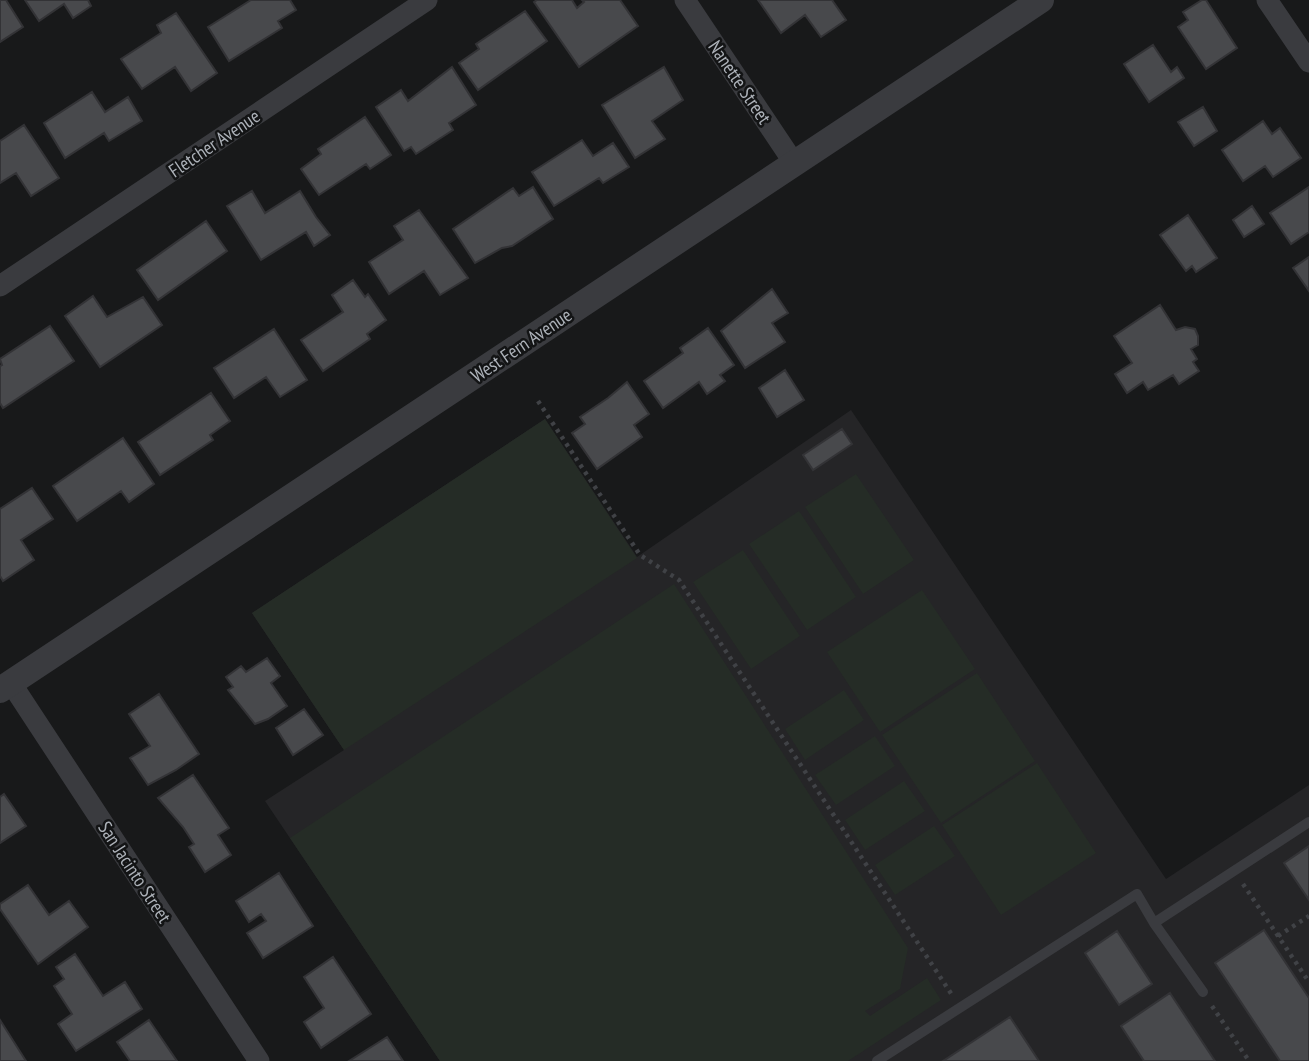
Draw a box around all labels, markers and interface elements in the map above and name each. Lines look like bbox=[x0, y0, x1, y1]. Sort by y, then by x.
street label: Nanette Street bbox=[703, 36, 777, 129]
street label: Fletcher Avenue bbox=[164, 104, 264, 182]
street label: West Fern Avenue bbox=[466, 302, 576, 387]
street label: San Jacinto Street bbox=[93, 817, 177, 928]

